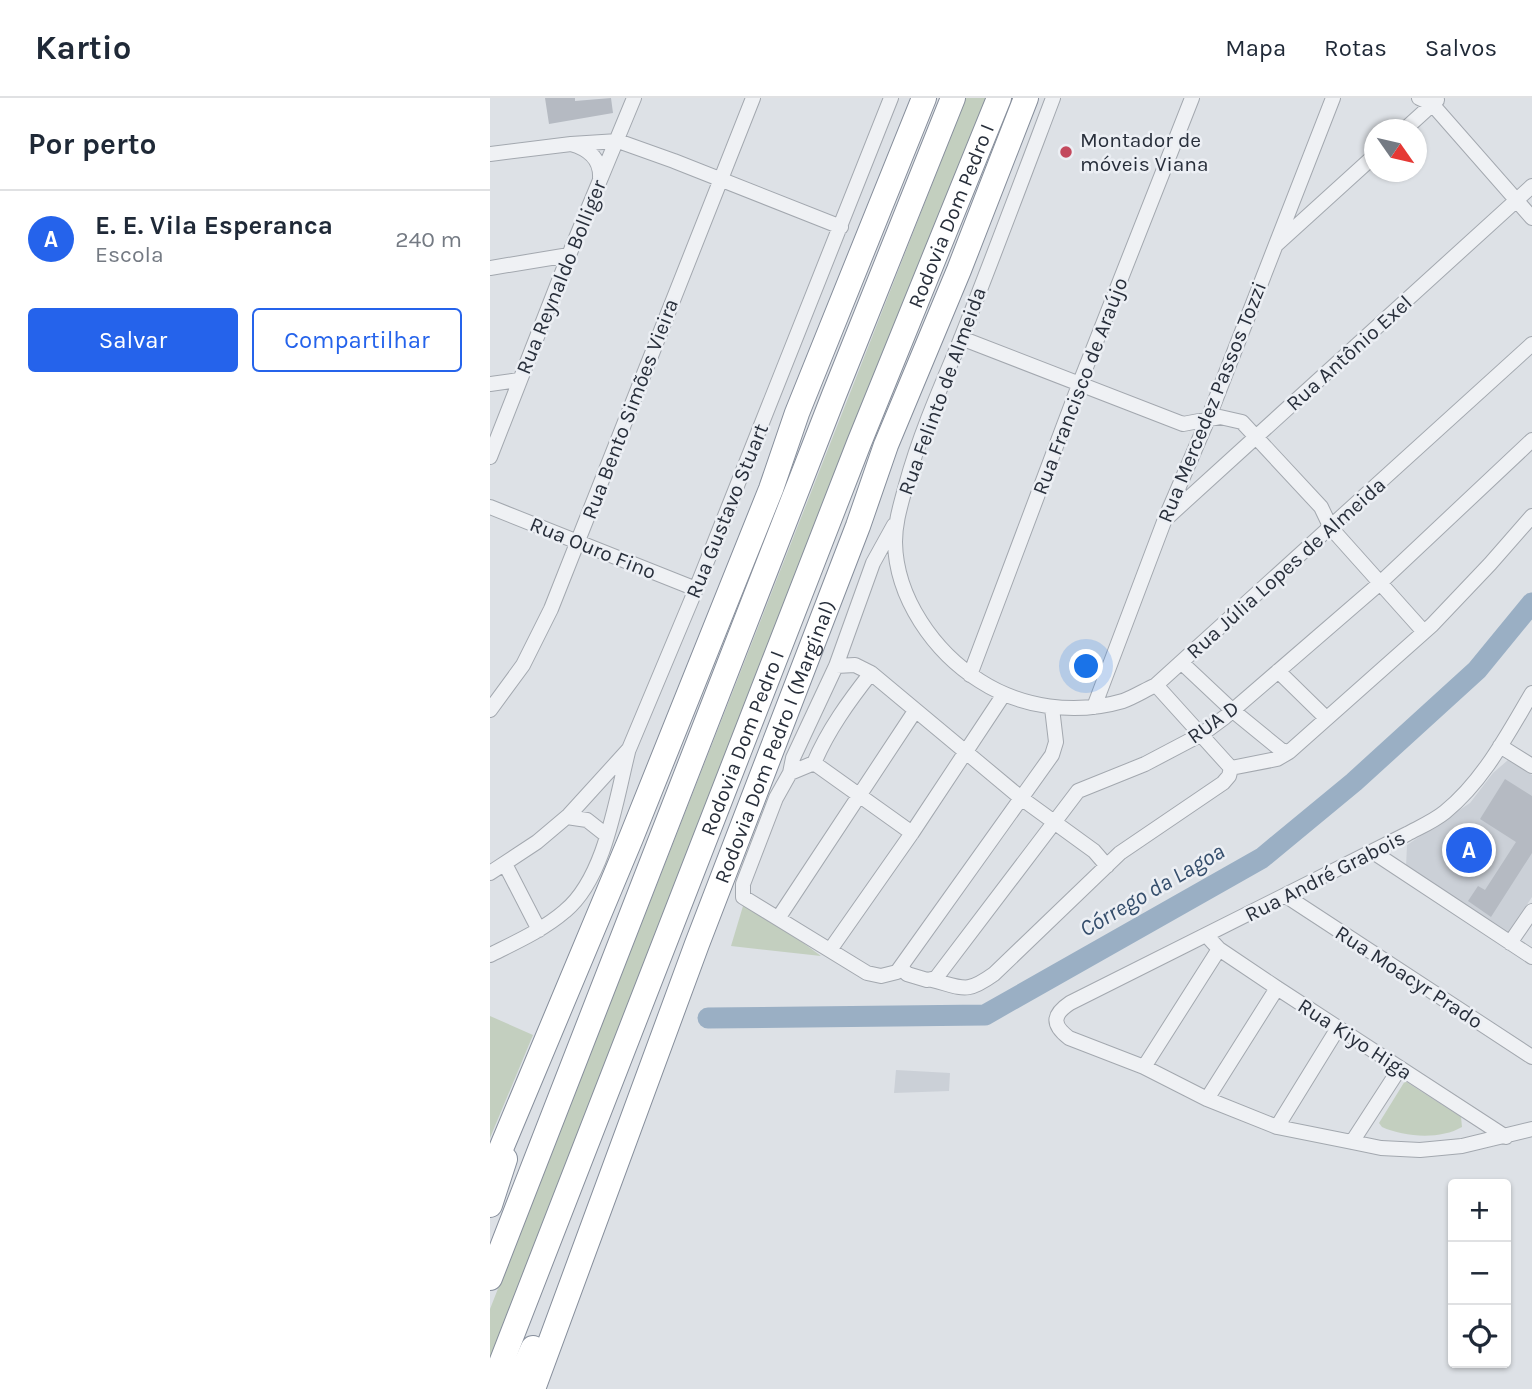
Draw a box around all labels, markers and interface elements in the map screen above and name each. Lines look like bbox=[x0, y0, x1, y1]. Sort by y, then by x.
text: Kartio bbox=[35, 29, 131, 67]
text: Mapa bbox=[1225, 34, 1286, 62]
text: Rotas bbox=[1324, 34, 1387, 62]
text: Salvos bbox=[1425, 34, 1497, 62]
north arrow bbox=[1364, 119, 1427, 182]
street label: Rodovia Dom Pedro I bbox=[903, 120, 999, 312]
text: Por perto bbox=[28, 126, 157, 162]
place label: Montador de móveis Viana bbox=[1080, 128, 1209, 176]
marker: Montador de móveis Viana bbox=[1058, 144, 1074, 160]
street label: Rua Reynaldo Bolliger bbox=[511, 176, 611, 378]
text: E. E. Vila Esperanca bbox=[95, 210, 333, 241]
text: A bbox=[44, 226, 58, 253]
text: 240 m bbox=[395, 226, 462, 253]
text: Escola bbox=[95, 241, 164, 268]
street label: Rua Francisco de Araújo bbox=[1027, 274, 1133, 498]
street label: Rua Mercedez Passos Tozzi bbox=[1153, 278, 1271, 526]
street label: Rua Felinto de Almeida bbox=[893, 284, 991, 498]
street label: Rua Antônio Exel bbox=[1281, 290, 1417, 416]
street label: Rua Bento Simões Vieira bbox=[577, 295, 683, 523]
button: Salvar bbox=[28, 308, 238, 372]
button: Compartilhar bbox=[252, 308, 462, 372]
street label: Rua Gustavo Stuart bbox=[681, 420, 773, 602]
street label: Rua Júlia Lopes de Almeida bbox=[1182, 472, 1390, 664]
street label: Rua Ouro Fino bbox=[526, 512, 660, 584]
street label: Rodovia Dom Pedro I (Marginal) bbox=[709, 597, 841, 887]
street label: Rodovia Dom Pedro I bbox=[696, 647, 790, 839]
your location bbox=[1069, 649, 1103, 683]
street label: RUA D bbox=[1183, 695, 1243, 749]
pin: A bbox=[1446, 824, 1492, 876]
street label: Rua André Grabois bbox=[1241, 825, 1409, 927]
water label: Córrego da Lagoa bbox=[1075, 838, 1229, 942]
street label: Rua Moacyr Prado bbox=[1331, 920, 1487, 1034]
street label: Rua Kiyo Higa bbox=[1293, 993, 1417, 1085]
map controls bbox=[1448, 1179, 1511, 1368]
button: + bbox=[1448, 1179, 1511, 1242]
button: − bbox=[1448, 1242, 1511, 1305]
button: locate bbox=[1448, 1305, 1511, 1368]

